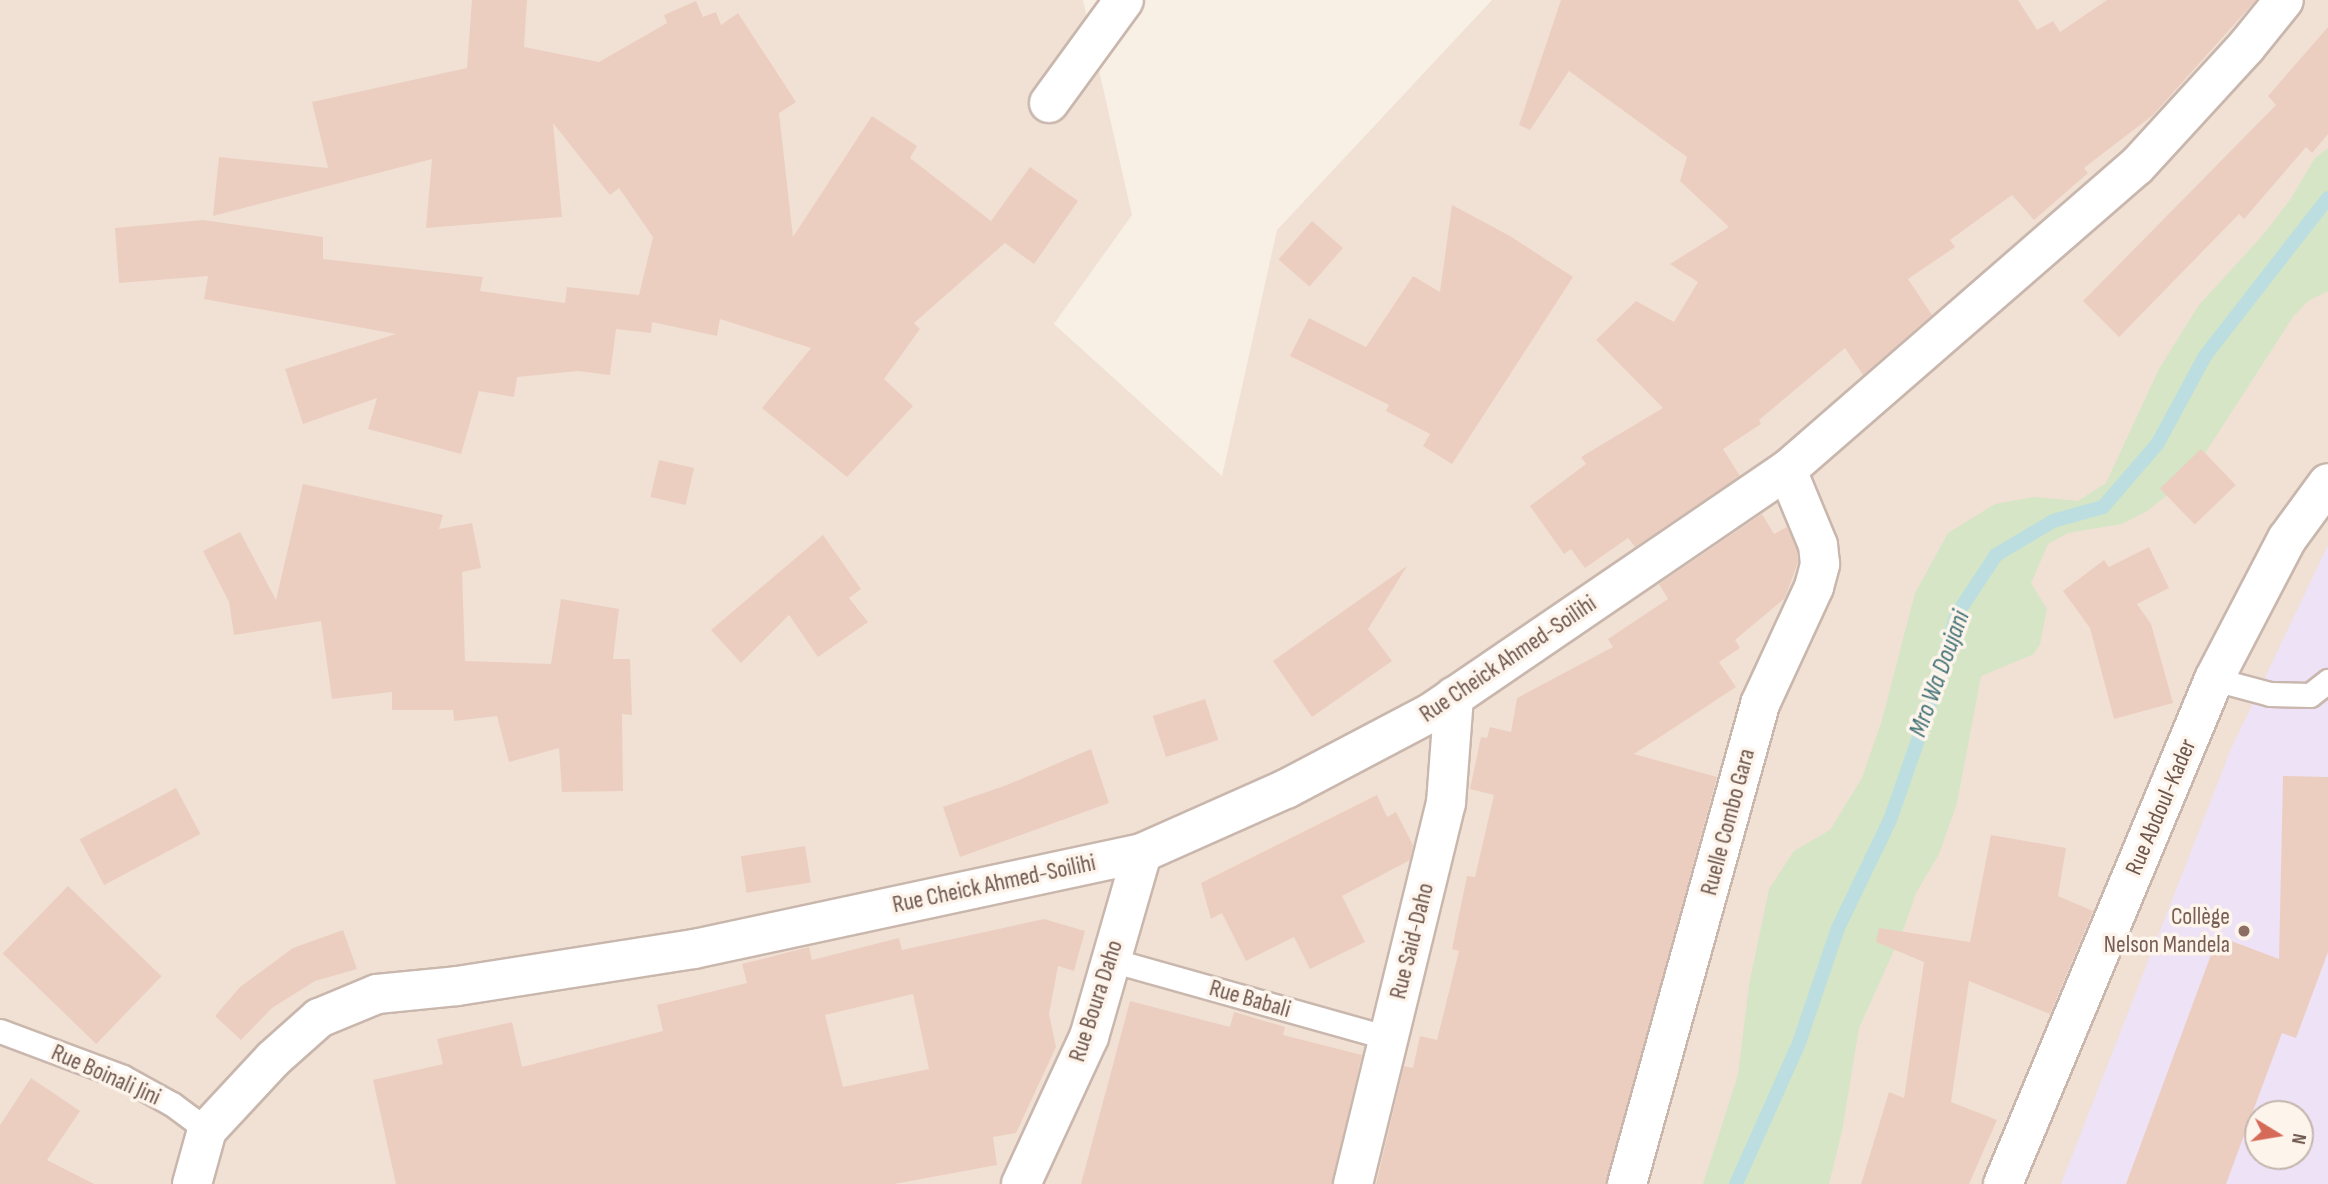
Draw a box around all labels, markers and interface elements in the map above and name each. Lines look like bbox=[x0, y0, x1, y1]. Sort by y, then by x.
street label: Rue Cheick Ahmed-Soilihi bbox=[1414, 589, 1602, 729]
water label: Mro Wa Doujani bbox=[1903, 607, 1977, 741]
street label: Rue Abdoul-Kader bbox=[2119, 735, 2203, 879]
street label: Ruelle Combo Gara bbox=[1695, 746, 1761, 898]
street label: Rue Cheick Ahmed-Soilihi bbox=[890, 848, 1098, 920]
street label: Rue Said-Daho bbox=[1384, 880, 1440, 1002]
place label: Collège Nelson Mandela bbox=[2104, 903, 2230, 959]
marker: Collège Nelson Mandela bbox=[2236, 923, 2252, 939]
street label: Rue Boura Daho bbox=[1063, 937, 1129, 1065]
street label: Rue Babali bbox=[1206, 974, 1294, 1024]
street label: Rue Boinali Jini bbox=[47, 1038, 165, 1112]
north arrow bbox=[2244, 1100, 2314, 1170]
text: N bbox=[2286, 1132, 2310, 1146]

